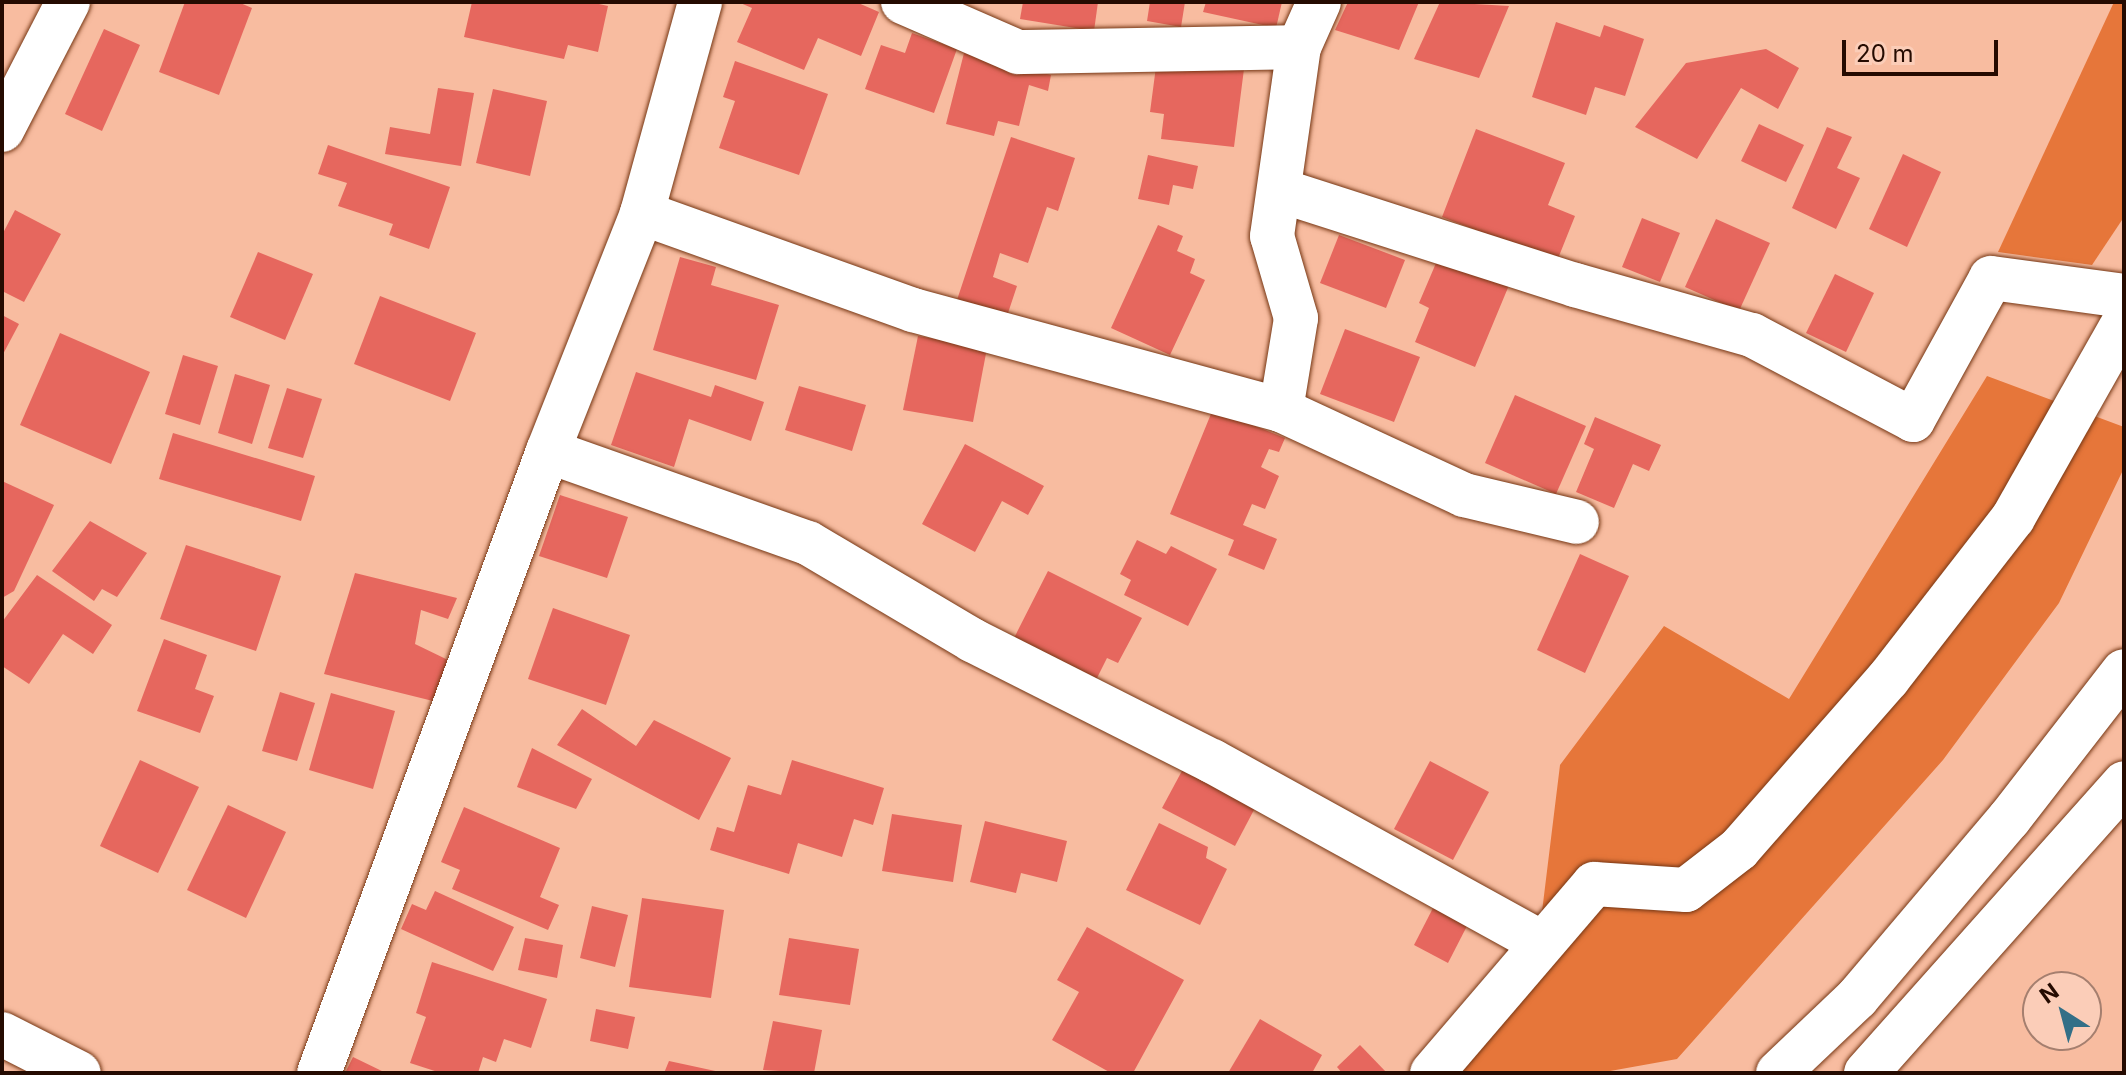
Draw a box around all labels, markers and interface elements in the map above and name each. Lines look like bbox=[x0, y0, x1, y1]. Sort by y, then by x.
scale bar bbox=[1846, 24, 2002, 74]
text: 20 m bbox=[1856, 39, 1914, 68]
north arrow bbox=[2022, 971, 2102, 1051]
text: N bbox=[2035, 978, 2063, 1009]

